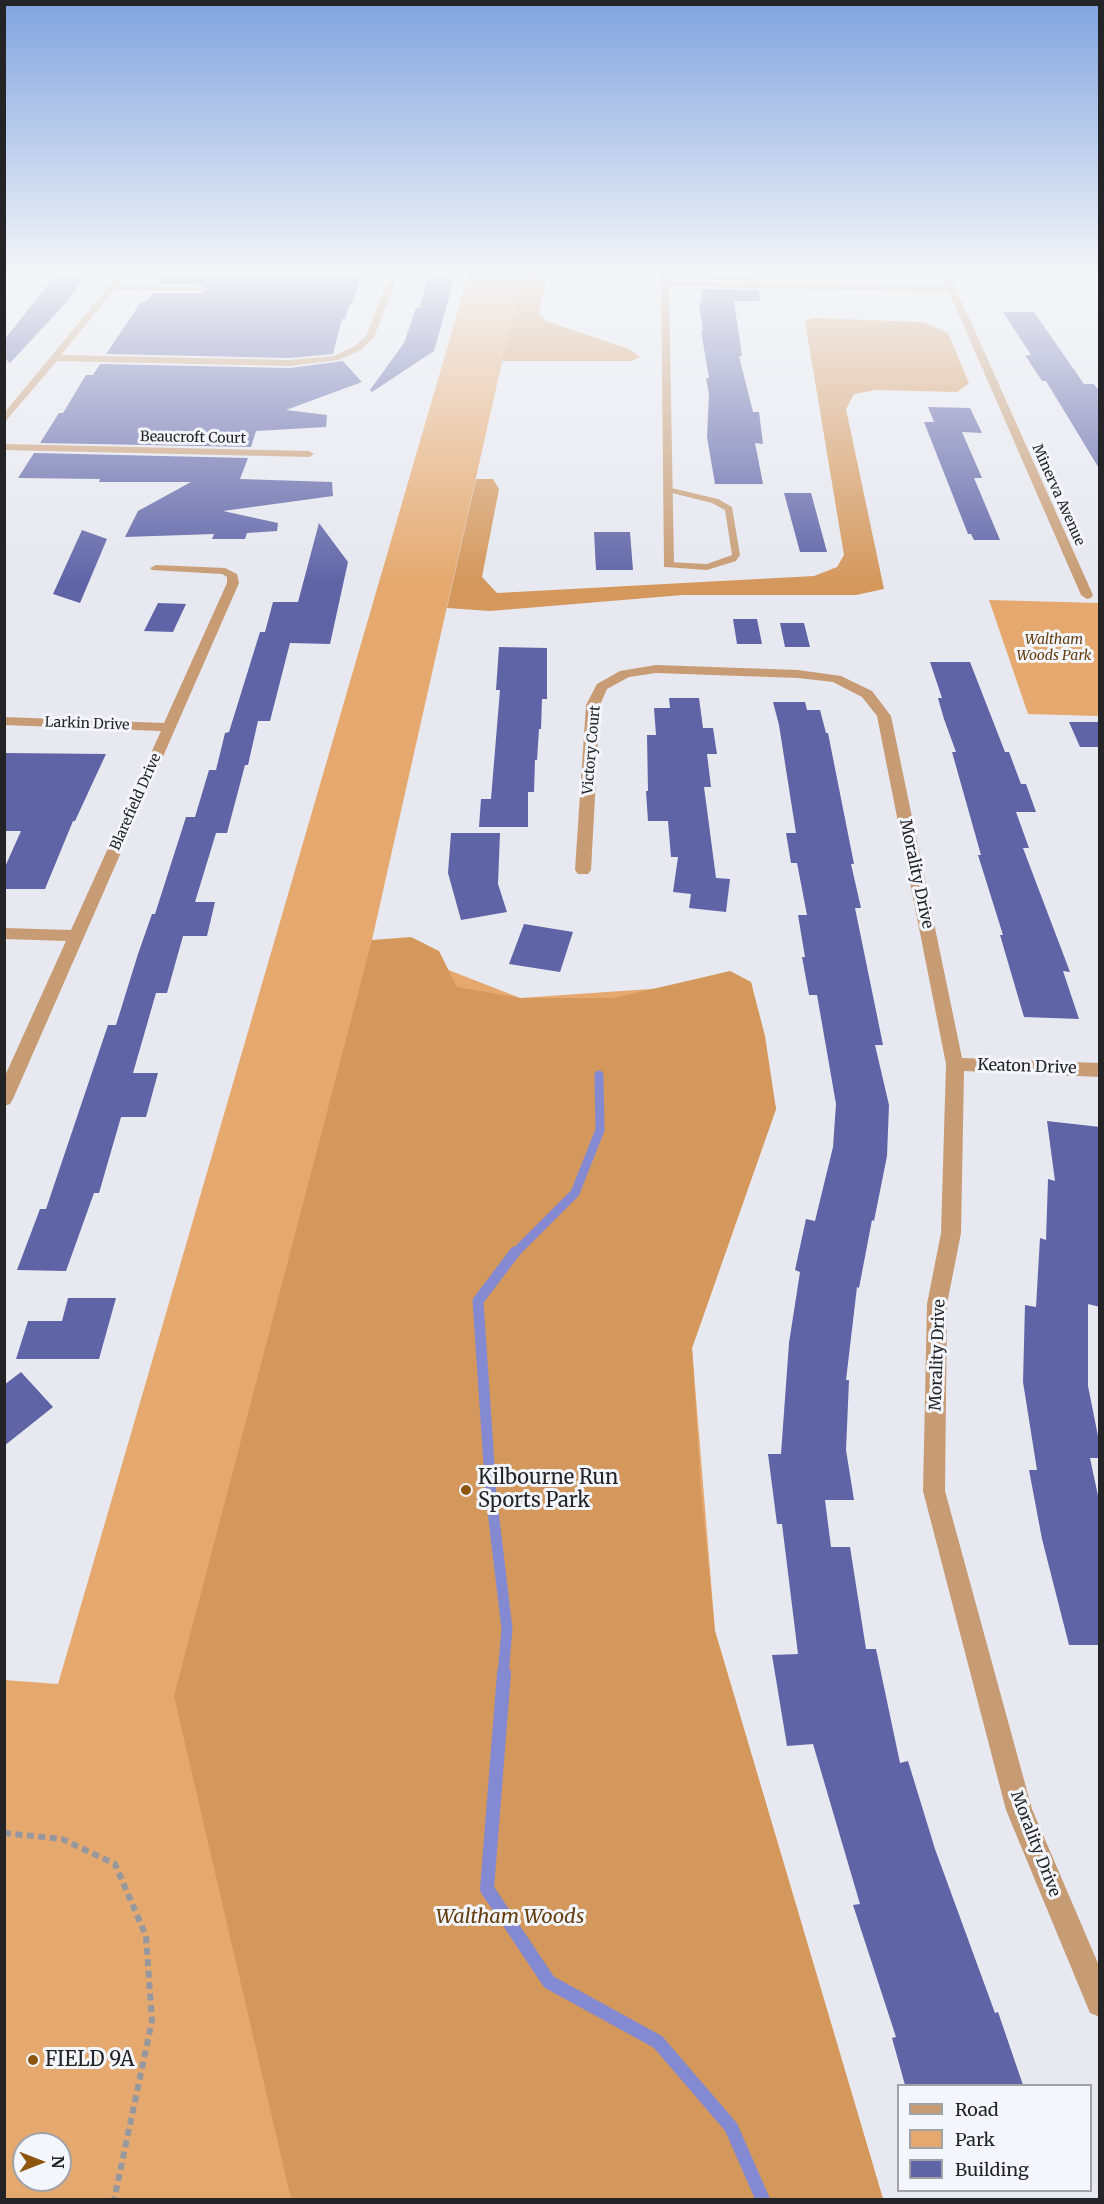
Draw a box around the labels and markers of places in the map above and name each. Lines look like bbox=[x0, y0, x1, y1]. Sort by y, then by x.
place label: Kilbourne Run Sports Park bbox=[478, 1466, 618, 1513]
marker: Kilbourne Run Sports Park bbox=[459, 1483, 473, 1497]
place label: FIELD 9A bbox=[45, 2048, 134, 2072]
marker: FIELD 9A bbox=[26, 2053, 40, 2067]

